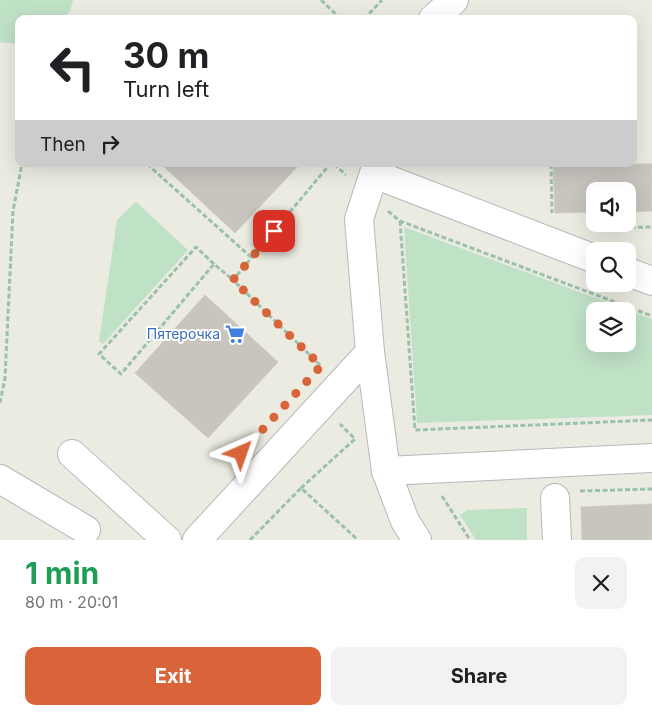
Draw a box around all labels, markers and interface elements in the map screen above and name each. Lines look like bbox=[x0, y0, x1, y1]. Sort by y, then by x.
text: 30 m bbox=[123, 34, 209, 76]
icon: left bbox=[40, 35, 105, 100]
text: Turn left bbox=[123, 76, 209, 102]
icon: right bbox=[96, 130, 124, 158]
text: Then bbox=[40, 133, 86, 156]
map controls bbox=[586, 182, 636, 352]
button: sound bbox=[586, 182, 636, 232]
pin bbox=[253, 210, 295, 252]
icon: arrive bbox=[260, 217, 288, 245]
button: search bbox=[586, 242, 636, 292]
button: layers bbox=[586, 302, 636, 352]
supermarket icon: Пятерочка bbox=[224, 323, 246, 345]
place label: Пятерочка bbox=[147, 325, 220, 342]
position arrow bbox=[214, 426, 266, 478]
text: 1 min bbox=[25, 555, 99, 591]
button: close bbox=[575, 557, 627, 609]
text: 80 m · 20:01 bbox=[25, 592, 118, 612]
button: Exit bbox=[25, 647, 321, 705]
button: Share bbox=[331, 647, 627, 705]

